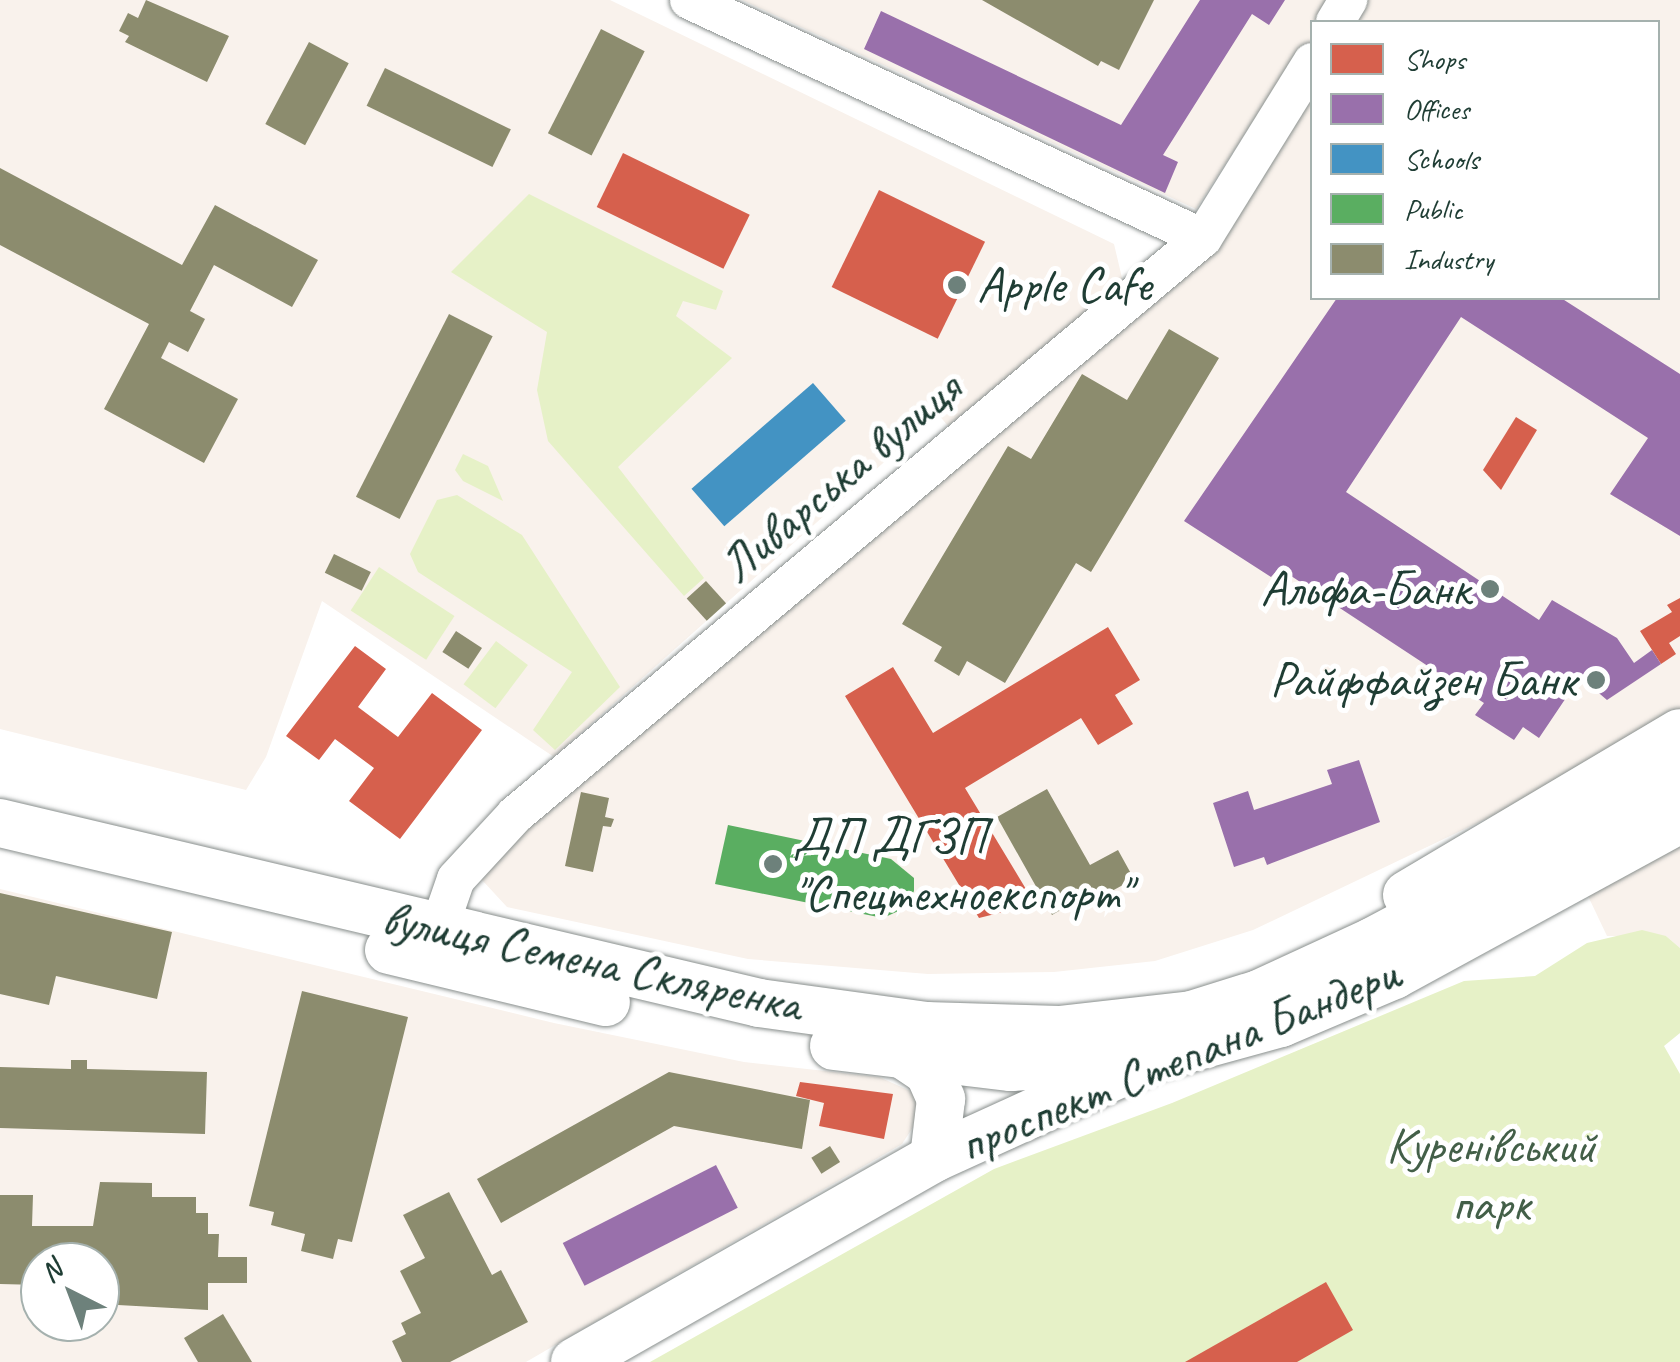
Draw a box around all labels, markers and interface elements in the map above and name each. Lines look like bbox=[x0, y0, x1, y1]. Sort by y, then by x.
legend bbox=[1310, 20, 1660, 300]
text: Shops bbox=[1404, 40, 1465, 78]
text: Offices bbox=[1404, 90, 1469, 128]
text: Schools bbox=[1404, 140, 1479, 178]
text: Public bbox=[1404, 190, 1463, 228]
text: Industry bbox=[1404, 240, 1493, 278]
place label: Apple Cafe bbox=[977, 255, 1153, 315]
marker: Apple Cafe bbox=[946, 274, 968, 296]
street label: Ливарська вулиця bbox=[708, 359, 972, 595]
place label: Альфа-Банк bbox=[1260, 559, 1470, 619]
marker: Альфа-Банк bbox=[1479, 578, 1501, 600]
place label: Райффайзен Банк bbox=[1268, 650, 1576, 710]
marker: Райффайзен Банк bbox=[1585, 669, 1607, 691]
place label: ДП ДГЗП "Спецтехноекспорт" bbox=[793, 805, 1129, 922]
marker: ДП ДГЗП "Спецтехноекспорт" bbox=[762, 853, 784, 875]
street label: вулиця Семена Скляренка bbox=[379, 888, 805, 1034]
street label: проспект Степана Бандери bbox=[952, 944, 1406, 1174]
park label: Куренівський парк bbox=[1386, 1115, 1596, 1232]
north arrow bbox=[20, 1242, 120, 1342]
text: N bbox=[33, 1252, 69, 1290]

